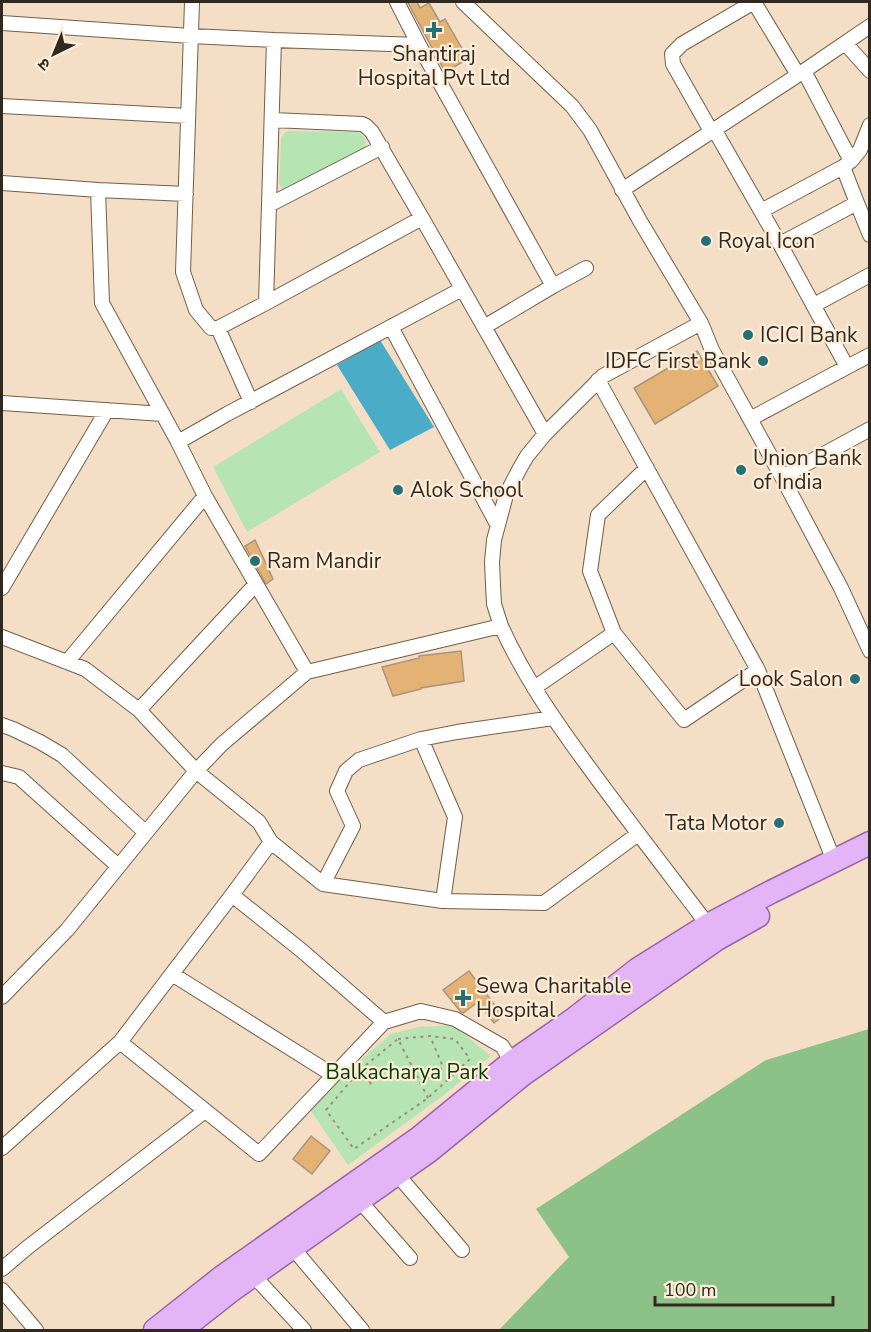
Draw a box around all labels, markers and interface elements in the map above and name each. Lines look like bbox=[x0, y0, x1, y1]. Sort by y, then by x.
marker: Shantiraj Hospital Pvt Ltd bbox=[425, 21, 443, 39]
north arrow bbox=[24, 24, 84, 84]
place label: Shantiraj Hospital Pvt Ltd bbox=[358, 40, 510, 92]
text: उ bbox=[33, 53, 55, 75]
place label: Royal Icon bbox=[718, 227, 815, 255]
marker: Royal Icon bbox=[699, 234, 713, 248]
place label: ICICI Bank bbox=[760, 321, 858, 349]
marker: ICICI Bank bbox=[741, 328, 755, 342]
place label: IDFC First Bank bbox=[605, 347, 751, 375]
marker: IDFC First Bank bbox=[756, 354, 770, 368]
place label: Union Bank of India bbox=[753, 444, 862, 496]
marker: Union Bank of India bbox=[734, 463, 748, 477]
place label: Alok School bbox=[410, 476, 524, 504]
marker: Alok School bbox=[391, 483, 405, 497]
place label: Ram Mandir bbox=[267, 547, 382, 575]
marker: Ram Mandir bbox=[248, 554, 262, 568]
place label: Look Salon bbox=[739, 665, 843, 693]
marker: Look Salon bbox=[848, 672, 862, 686]
place label: Tata Motor bbox=[665, 809, 767, 837]
marker: Tata Motor bbox=[772, 816, 786, 830]
place label: Sewa Charitable Hospital bbox=[476, 972, 632, 1024]
marker: Sewa Charitable Hospital bbox=[454, 989, 472, 1007]
park label: Balkacharya Park bbox=[325, 1058, 489, 1086]
scale bar bbox=[655, 1269, 834, 1307]
text: 100 m bbox=[664, 1278, 716, 1302]

